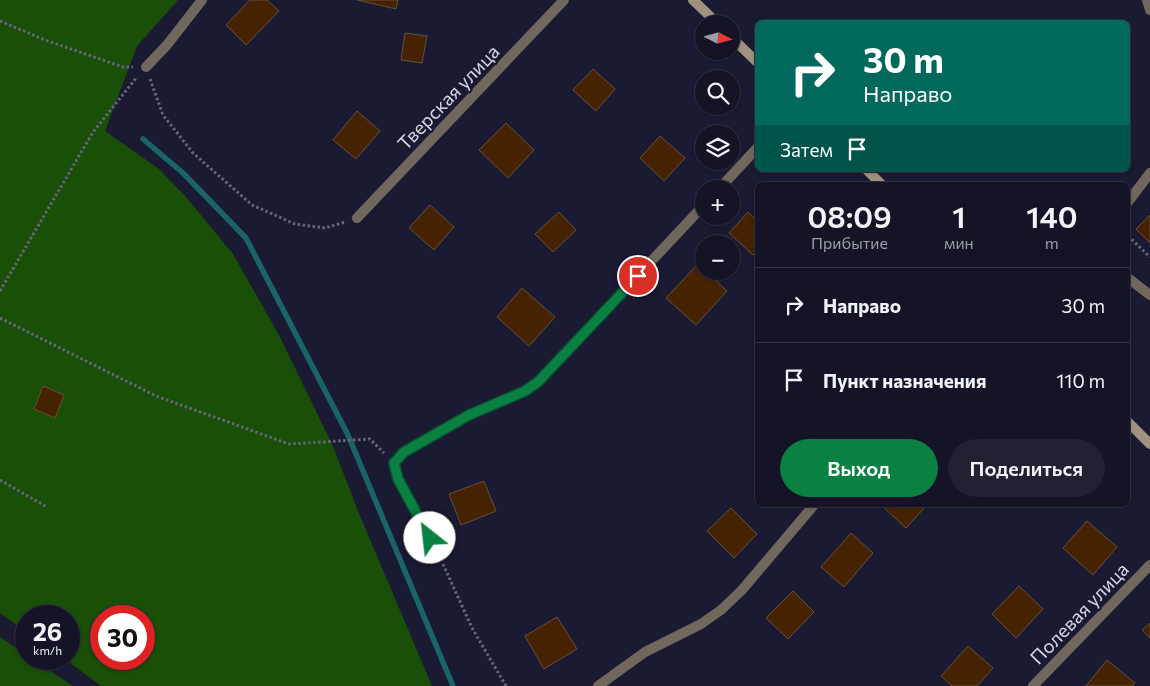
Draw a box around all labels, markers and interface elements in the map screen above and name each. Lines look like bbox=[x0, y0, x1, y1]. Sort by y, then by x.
north arrow bbox=[695, 15, 740, 60]
map controls bbox=[695, 15, 740, 280]
text: 30 m bbox=[863, 37, 944, 80]
street label: Тверская улица bbox=[392, 40, 504, 154]
icon: right bbox=[780, 40, 845, 105]
button: search bbox=[695, 70, 740, 115]
text: Направо bbox=[863, 80, 953, 107]
button: layers bbox=[695, 125, 740, 170]
icon: arrive bbox=[843, 135, 871, 163]
text: Затем bbox=[780, 138, 833, 161]
button: + bbox=[695, 180, 740, 225]
text: 08:09 bbox=[807, 197, 892, 234]
text: 1 bbox=[952, 197, 966, 234]
text: 140 bbox=[1026, 197, 1078, 234]
text: Прибытие bbox=[811, 233, 888, 252]
text: мин bbox=[944, 233, 974, 252]
text: m bbox=[1045, 233, 1059, 252]
button: − bbox=[695, 235, 740, 280]
pin bbox=[617, 255, 659, 297]
icon: arrive bbox=[624, 262, 652, 290]
icon: right bbox=[780, 291, 808, 319]
text: Направо bbox=[823, 294, 901, 317]
text: 30 m bbox=[1062, 294, 1105, 317]
icon: arrive bbox=[780, 366, 808, 394]
text: Пункт назначения bbox=[823, 369, 986, 392]
text: 110 m bbox=[1056, 369, 1105, 392]
button: Выход bbox=[780, 439, 938, 497]
button: Поделиться bbox=[948, 439, 1105, 497]
position arrow bbox=[403, 511, 455, 563]
street label: Полевая улица bbox=[1025, 558, 1133, 668]
speed limit sign: 30 bbox=[90, 605, 155, 670]
text: 26 bbox=[33, 616, 62, 646]
text: km/h bbox=[33, 643, 62, 657]

